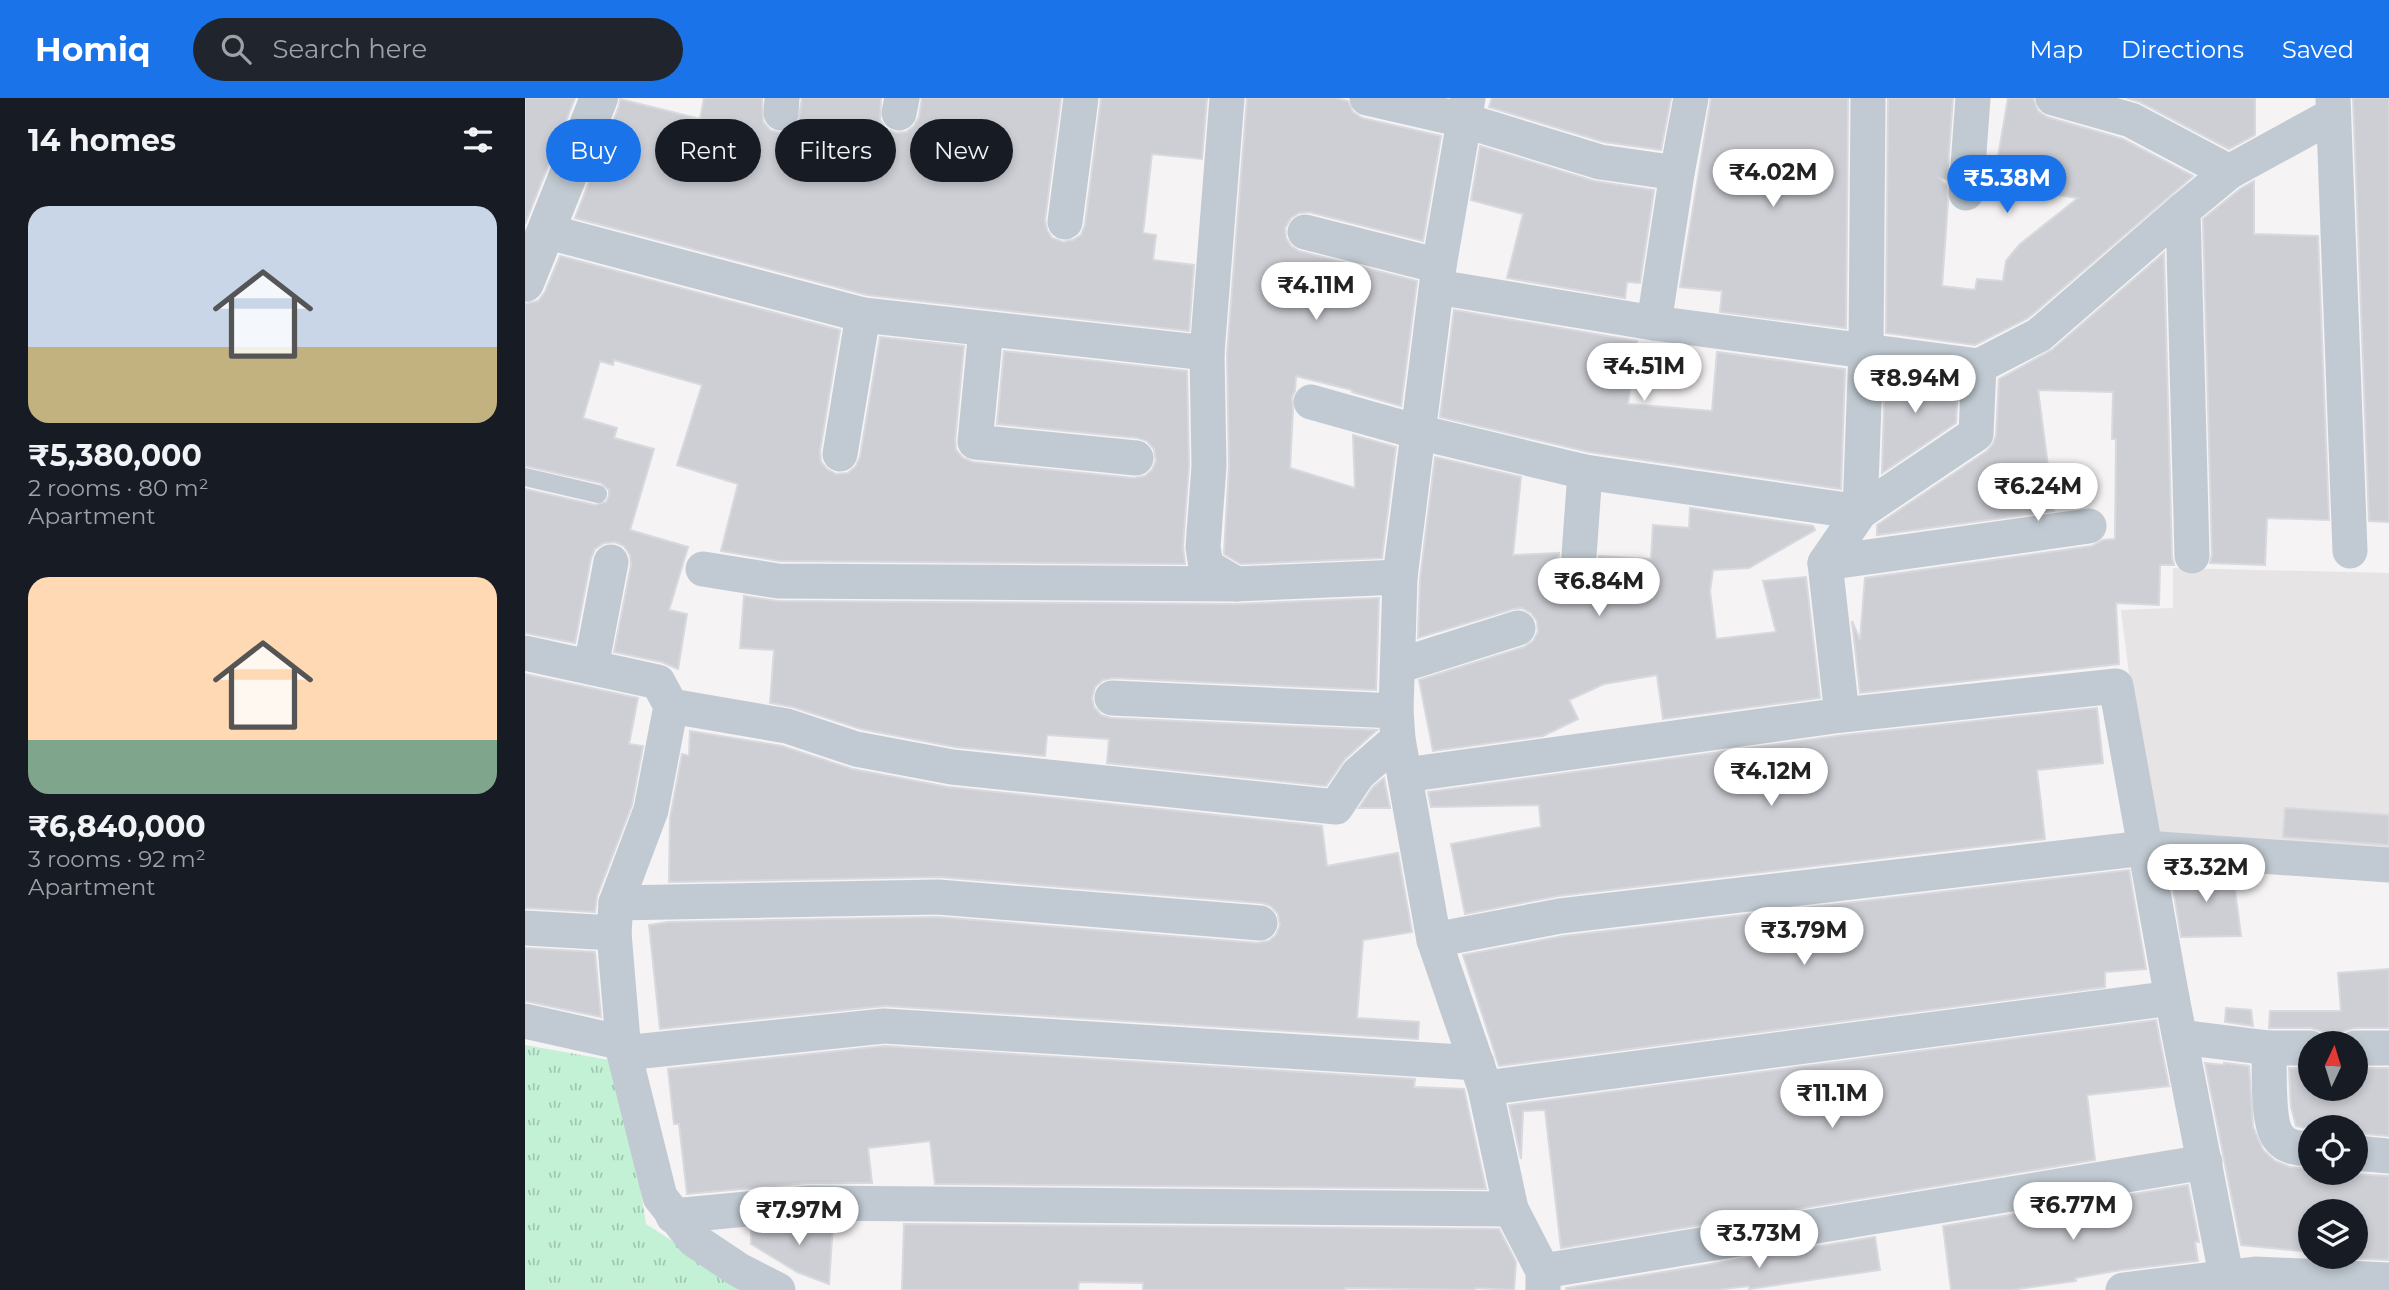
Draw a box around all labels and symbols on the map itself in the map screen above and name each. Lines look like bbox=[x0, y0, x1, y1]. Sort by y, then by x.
pin: ₹4.02M bbox=[1716, 150, 1830, 209]
pin: ₹5.38M bbox=[1950, 156, 2064, 215]
pin: ₹4.11M bbox=[1259, 262, 1373, 322]
pin: ₹4.51M bbox=[1587, 344, 1701, 403]
pin: ₹8.94M bbox=[1858, 356, 1972, 415]
pin: ₹6.24M bbox=[1981, 464, 2095, 523]
pin: ₹6.84M bbox=[1542, 559, 1656, 618]
pin: ₹4.12M bbox=[1714, 748, 1828, 808]
pin: ₹3.32M bbox=[2149, 844, 2263, 904]
pin: ₹3.79M bbox=[1747, 908, 1861, 967]
north arrow bbox=[2298, 1031, 2368, 1101]
pin: ₹11.1M bbox=[1775, 1070, 1889, 1130]
pin: ₹6.77M bbox=[2016, 1182, 2130, 1242]
pin: ₹7.97M bbox=[742, 1188, 856, 1247]
pin: ₹3.73M bbox=[1702, 1210, 1816, 1270]

